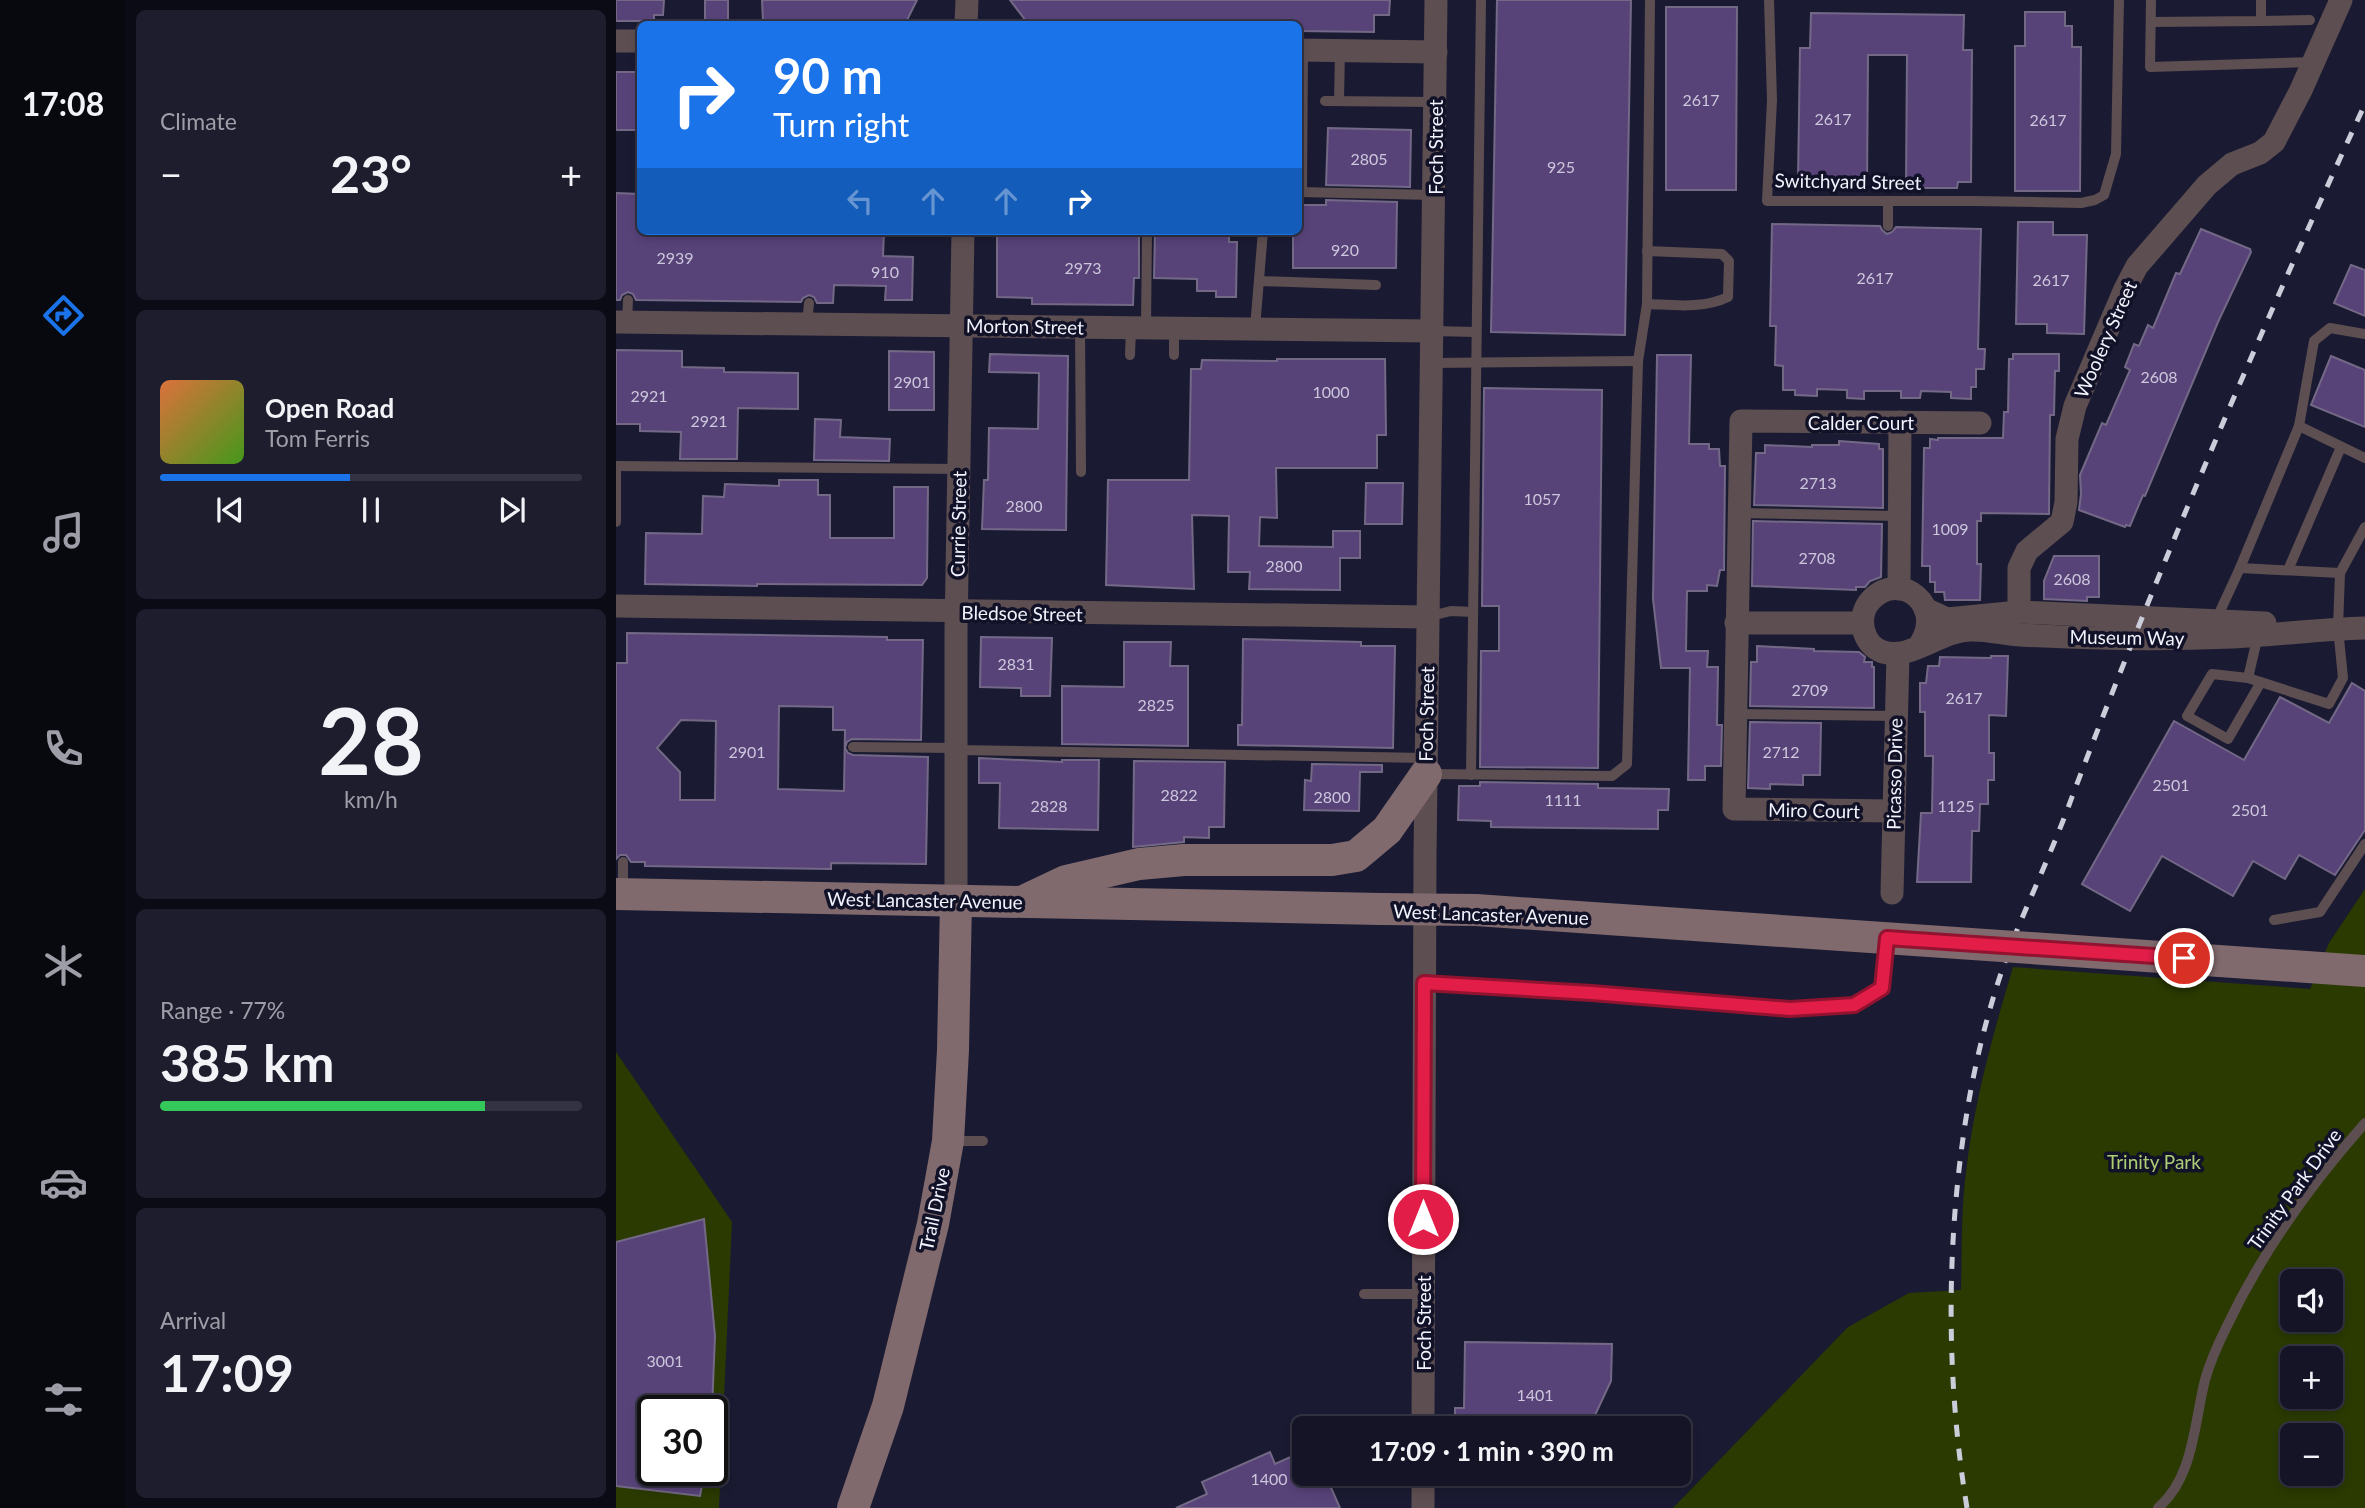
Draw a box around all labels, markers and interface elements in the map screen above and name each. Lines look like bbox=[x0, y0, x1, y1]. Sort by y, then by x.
text: 90 m bbox=[773, 46, 883, 104]
icon: right bbox=[658, 49, 749, 140]
text: 17:08 bbox=[22, 84, 104, 123]
house number: 2617 bbox=[1682, 90, 1720, 109]
street label: Foch Street bbox=[1424, 99, 1447, 195]
text: Turn right bbox=[773, 105, 909, 144]
text: Climate bbox=[160, 107, 237, 135]
house number: 2617 bbox=[1814, 109, 1852, 128]
house number: 2617 bbox=[2029, 110, 2067, 129]
text: 23° bbox=[330, 142, 412, 204]
house number: 2805 bbox=[1350, 149, 1388, 168]
text: − bbox=[160, 151, 182, 197]
text: + bbox=[560, 151, 582, 197]
house number: 925 bbox=[1547, 157, 1575, 176]
street label: Switchyard Street bbox=[1774, 168, 1922, 194]
icon: left bbox=[841, 182, 879, 220]
icon: ahead bbox=[914, 182, 952, 220]
icon: ahead bbox=[987, 182, 1025, 220]
icon: right bbox=[1060, 182, 1098, 220]
house number: 920 bbox=[1331, 240, 1359, 259]
house number: 2939 bbox=[656, 248, 694, 267]
house number: 2973 bbox=[1064, 258, 1102, 277]
house number: 910 bbox=[871, 262, 899, 281]
house number: 2617 bbox=[1856, 268, 1894, 287]
house number: 2617 bbox=[2032, 270, 2070, 289]
street label: Woolery Street bbox=[2069, 277, 2141, 401]
icon: directions bbox=[39, 291, 88, 340]
street label: Morton Street bbox=[966, 313, 1084, 339]
house number: 2608 bbox=[2140, 367, 2178, 386]
house number: 2901 bbox=[893, 372, 931, 391]
house number: 1000 bbox=[1312, 382, 1350, 401]
house number: 2921 bbox=[630, 386, 668, 405]
text: Open Road bbox=[265, 392, 394, 424]
house number: 2921 bbox=[690, 411, 728, 430]
street label: Calder Court bbox=[1808, 411, 1914, 434]
text: Tom Ferris bbox=[265, 424, 370, 452]
street label: Currie Street bbox=[946, 470, 970, 577]
house number: 2713 bbox=[1799, 473, 1837, 492]
house number: 1057 bbox=[1523, 489, 1561, 508]
icon: previous bbox=[211, 491, 249, 529]
icon: pause bbox=[352, 491, 390, 529]
icon: next bbox=[493, 491, 531, 529]
house number: 2800 bbox=[1005, 496, 1043, 515]
icon: music bbox=[39, 508, 88, 557]
house number: 1009 bbox=[1931, 519, 1969, 538]
house number: 2708 bbox=[1798, 548, 1836, 567]
house number: 2800 bbox=[1265, 556, 1303, 575]
house number: 2608 bbox=[2053, 569, 2091, 588]
street label: Bledsoe Street bbox=[961, 600, 1083, 626]
street label: Museum Way bbox=[2069, 625, 2185, 650]
house number: 2831 bbox=[997, 654, 1035, 673]
street label: Foch Street bbox=[1414, 666, 1438, 762]
house number: 2709 bbox=[1791, 680, 1829, 699]
text: 28 bbox=[318, 685, 424, 794]
house number: 2617 bbox=[1945, 688, 1983, 707]
house number: 2825 bbox=[1137, 695, 1175, 714]
street label: Picasso Drive bbox=[1882, 718, 1906, 830]
icon: phone bbox=[39, 724, 88, 773]
house number: 2901 bbox=[728, 742, 766, 761]
house number: 2712 bbox=[1762, 742, 1800, 761]
house number: 2501 bbox=[2152, 775, 2190, 794]
text: km/h bbox=[344, 785, 398, 813]
house number: 2822 bbox=[1160, 785, 1198, 804]
house number: 2800 bbox=[1313, 787, 1351, 806]
house number: 1111 bbox=[1544, 790, 1582, 809]
house number: 2828 bbox=[1030, 796, 1068, 815]
house number: 1125 bbox=[1937, 796, 1975, 815]
street label: Miro Court bbox=[1768, 798, 1860, 822]
house number: 2501 bbox=[2231, 800, 2269, 819]
street label: West Lancaster Avenue bbox=[827, 887, 1023, 913]
street label: West Lancaster Avenue bbox=[1393, 899, 1589, 929]
pin bbox=[2154, 928, 2214, 988]
icon: arrive bbox=[2165, 939, 2203, 977]
icon: climate bbox=[39, 941, 88, 990]
text: Range · 77% bbox=[160, 996, 285, 1024]
text: 385 km bbox=[160, 1031, 334, 1093]
street label: Trinity Park Drive bbox=[2242, 1124, 2346, 1254]
park label: Trinity Park bbox=[2107, 1150, 2201, 1173]
icon: car bbox=[39, 1158, 88, 1207]
street label: Trail Drive bbox=[914, 1165, 954, 1253]
position arrow bbox=[1386, 1182, 1460, 1256]
map controls bbox=[2280, 1269, 2343, 1486]
button: sound bbox=[2280, 1269, 2343, 1332]
street label: Foch Street bbox=[1412, 1275, 1435, 1371]
text: Arrival bbox=[160, 1306, 226, 1334]
text: 17:09 bbox=[160, 1341, 294, 1403]
button: + bbox=[2280, 1346, 2343, 1409]
house number: 3001 bbox=[646, 1351, 684, 1370]
icon: filters bbox=[39, 1375, 88, 1424]
house number: 1401 bbox=[1516, 1385, 1554, 1404]
speed limit sign: 30 bbox=[637, 1395, 728, 1486]
button: − bbox=[2280, 1423, 2343, 1486]
text: 17:09 · 1 min · 390 m bbox=[1369, 1435, 1614, 1467]
house number: 1400 bbox=[1250, 1469, 1288, 1488]

